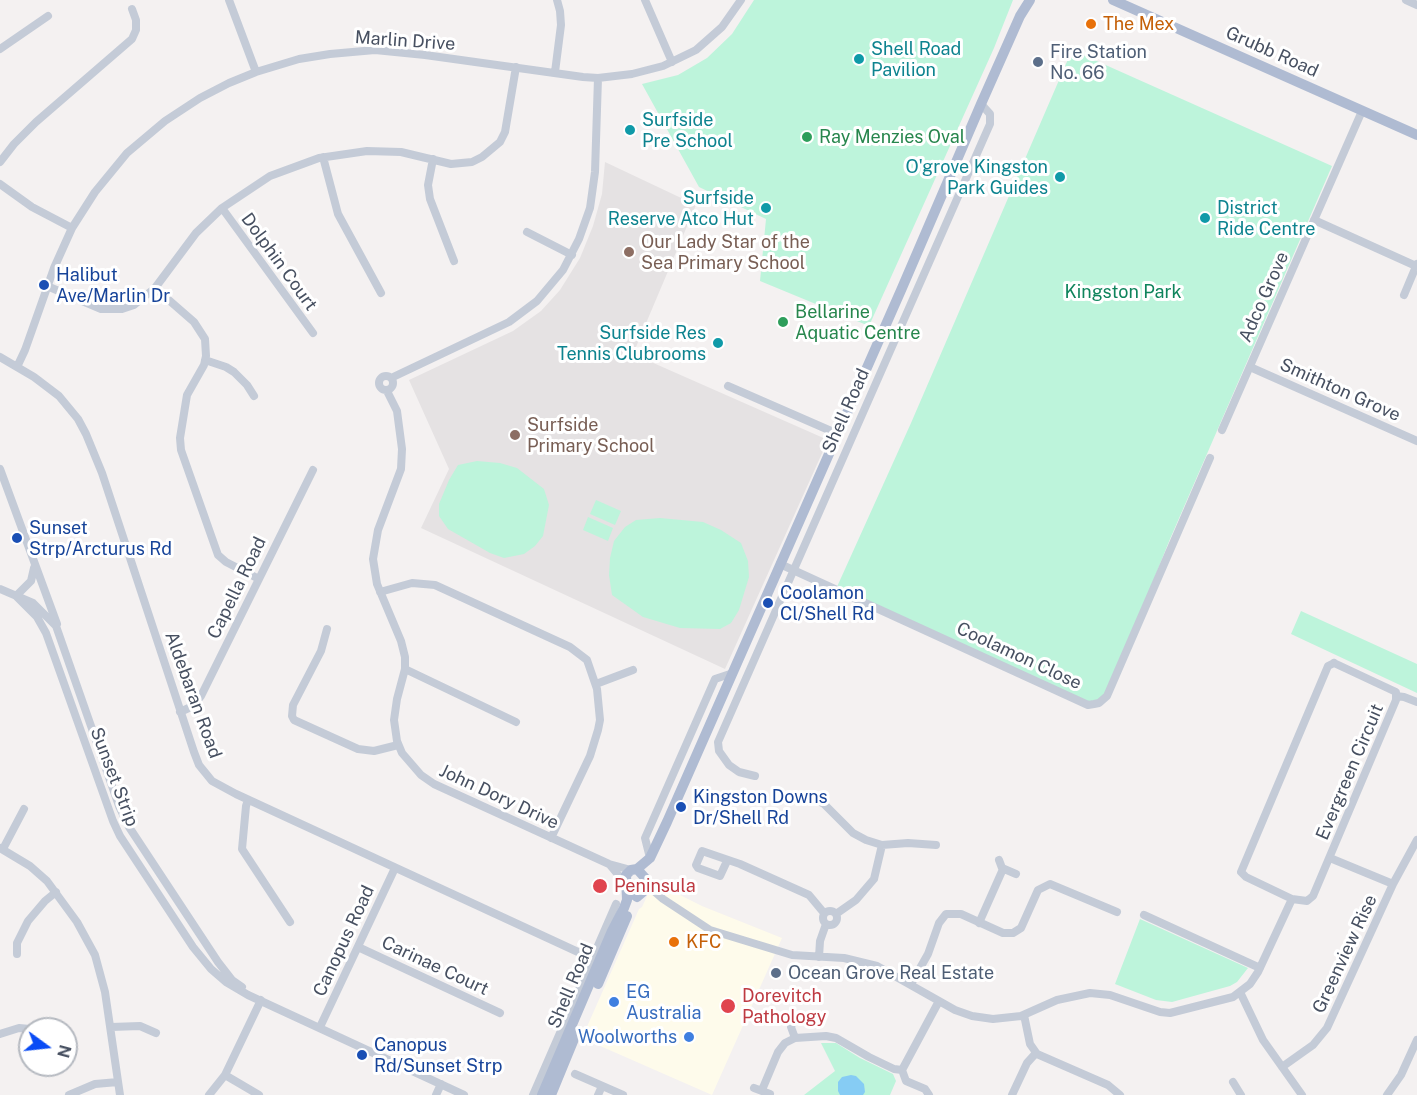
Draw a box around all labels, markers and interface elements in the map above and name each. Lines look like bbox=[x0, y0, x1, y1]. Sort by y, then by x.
place label: The Mex bbox=[1103, 13, 1174, 35]
marker: The Mex bbox=[1084, 17, 1098, 31]
street label: Grubb Road bbox=[1222, 22, 1322, 82]
street label: Marlin Drive bbox=[354, 27, 456, 55]
place label: Shell Road Pavilion bbox=[871, 38, 961, 80]
place label: Fire Station No. 66 bbox=[1050, 41, 1147, 84]
marker: Shell Road Pavilion bbox=[852, 52, 866, 66]
marker: Fire Station No. 66 bbox=[1031, 55, 1045, 69]
place label: Surfside Pre School bbox=[642, 109, 733, 152]
marker: Surfside Pre School bbox=[623, 123, 637, 137]
place label: Ray Menzies Oval bbox=[819, 126, 965, 148]
marker: Ray Menzies Oval bbox=[800, 130, 814, 144]
place label: O'grove Kingston Park Guides bbox=[905, 156, 1048, 198]
marker: O'grove Kingston Park Guides bbox=[1053, 170, 1067, 184]
place label: Surfside Reserve Atco Hut bbox=[608, 187, 754, 230]
place label: District Ride Centre bbox=[1217, 197, 1315, 240]
marker: Surfside Reserve Atco Hut bbox=[759, 201, 773, 215]
street label: Dolphin Court bbox=[236, 209, 322, 315]
marker: District Ride Centre bbox=[1198, 211, 1212, 225]
place label: Our Lady Star of the Sea Primary School bbox=[641, 231, 810, 274]
marker: Our Lady Star of the Sea Primary School bbox=[622, 245, 636, 259]
street label: Adco Grove bbox=[1234, 248, 1294, 346]
place label: Halibut Ave/Marlin Dr bbox=[56, 264, 170, 306]
marker: Halibut Ave/Marlin Dr bbox=[37, 278, 51, 292]
park label: Kingston Park bbox=[1064, 281, 1182, 303]
place label: Bellarine Aquatic Centre bbox=[795, 301, 921, 344]
marker: Bellarine Aquatic Centre bbox=[776, 315, 790, 329]
place label: Surfside Res Tennis Clubrooms bbox=[557, 322, 706, 364]
marker: Surfside Res Tennis Clubrooms bbox=[711, 336, 725, 350]
street label: Smithton Grove bbox=[1276, 354, 1404, 426]
street label: Shell Road bbox=[818, 365, 874, 457]
place label: Surfside Primary School bbox=[527, 414, 655, 456]
marker: Surfside Primary School bbox=[508, 428, 522, 442]
place label: Sunset Strp/Arcturus Rd bbox=[29, 517, 172, 560]
marker: Sunset Strp/Arcturus Rd bbox=[10, 531, 24, 545]
street label: Capella Road bbox=[203, 534, 271, 642]
place label: Coolamon Cl/Shell Rd bbox=[780, 582, 874, 624]
marker: Coolamon Cl/Shell Rd bbox=[761, 596, 775, 610]
street label: Coolamon Close bbox=[953, 618, 1085, 694]
street label: Aldebaran Road bbox=[160, 629, 226, 761]
street label: Evergreen Circuit bbox=[1312, 701, 1388, 843]
street label: Sunset Strip bbox=[85, 724, 143, 830]
street label: John Dory Drive bbox=[436, 760, 562, 834]
place label: Kingston Downs Dr/Shell Rd bbox=[693, 786, 828, 828]
marker: Kingston Downs Dr/Shell Rd bbox=[674, 800, 688, 814]
place label: Peninsula bbox=[614, 875, 696, 897]
marker: Peninsula bbox=[591, 877, 609, 895]
street label: Canopus Road bbox=[309, 882, 379, 1000]
street label: Greenview Rise bbox=[1308, 891, 1382, 1017]
place label: KFC bbox=[686, 931, 721, 953]
street label: Carinae Court bbox=[378, 932, 492, 1000]
marker: KFC bbox=[667, 935, 681, 949]
street label: Shell Road bbox=[543, 940, 599, 1032]
place label: Ocean Grove Real Estate bbox=[788, 962, 994, 984]
marker: Ocean Grove Real Estate bbox=[769, 966, 783, 980]
place label: EG Australia bbox=[626, 981, 701, 1024]
place label: Dorevitch Pathology bbox=[742, 985, 826, 1028]
marker: EG Australia bbox=[607, 995, 621, 1009]
marker: Dorevitch Pathology bbox=[719, 997, 737, 1015]
north arrow bbox=[18, 1017, 78, 1077]
place label: Woolworths bbox=[578, 1026, 677, 1048]
marker: Woolworths bbox=[682, 1030, 696, 1044]
place label: Canopus Rd/Sunset Strp bbox=[374, 1034, 503, 1076]
text: N bbox=[53, 1043, 75, 1060]
marker: Canopus Rd/Sunset Strp bbox=[355, 1048, 369, 1062]

